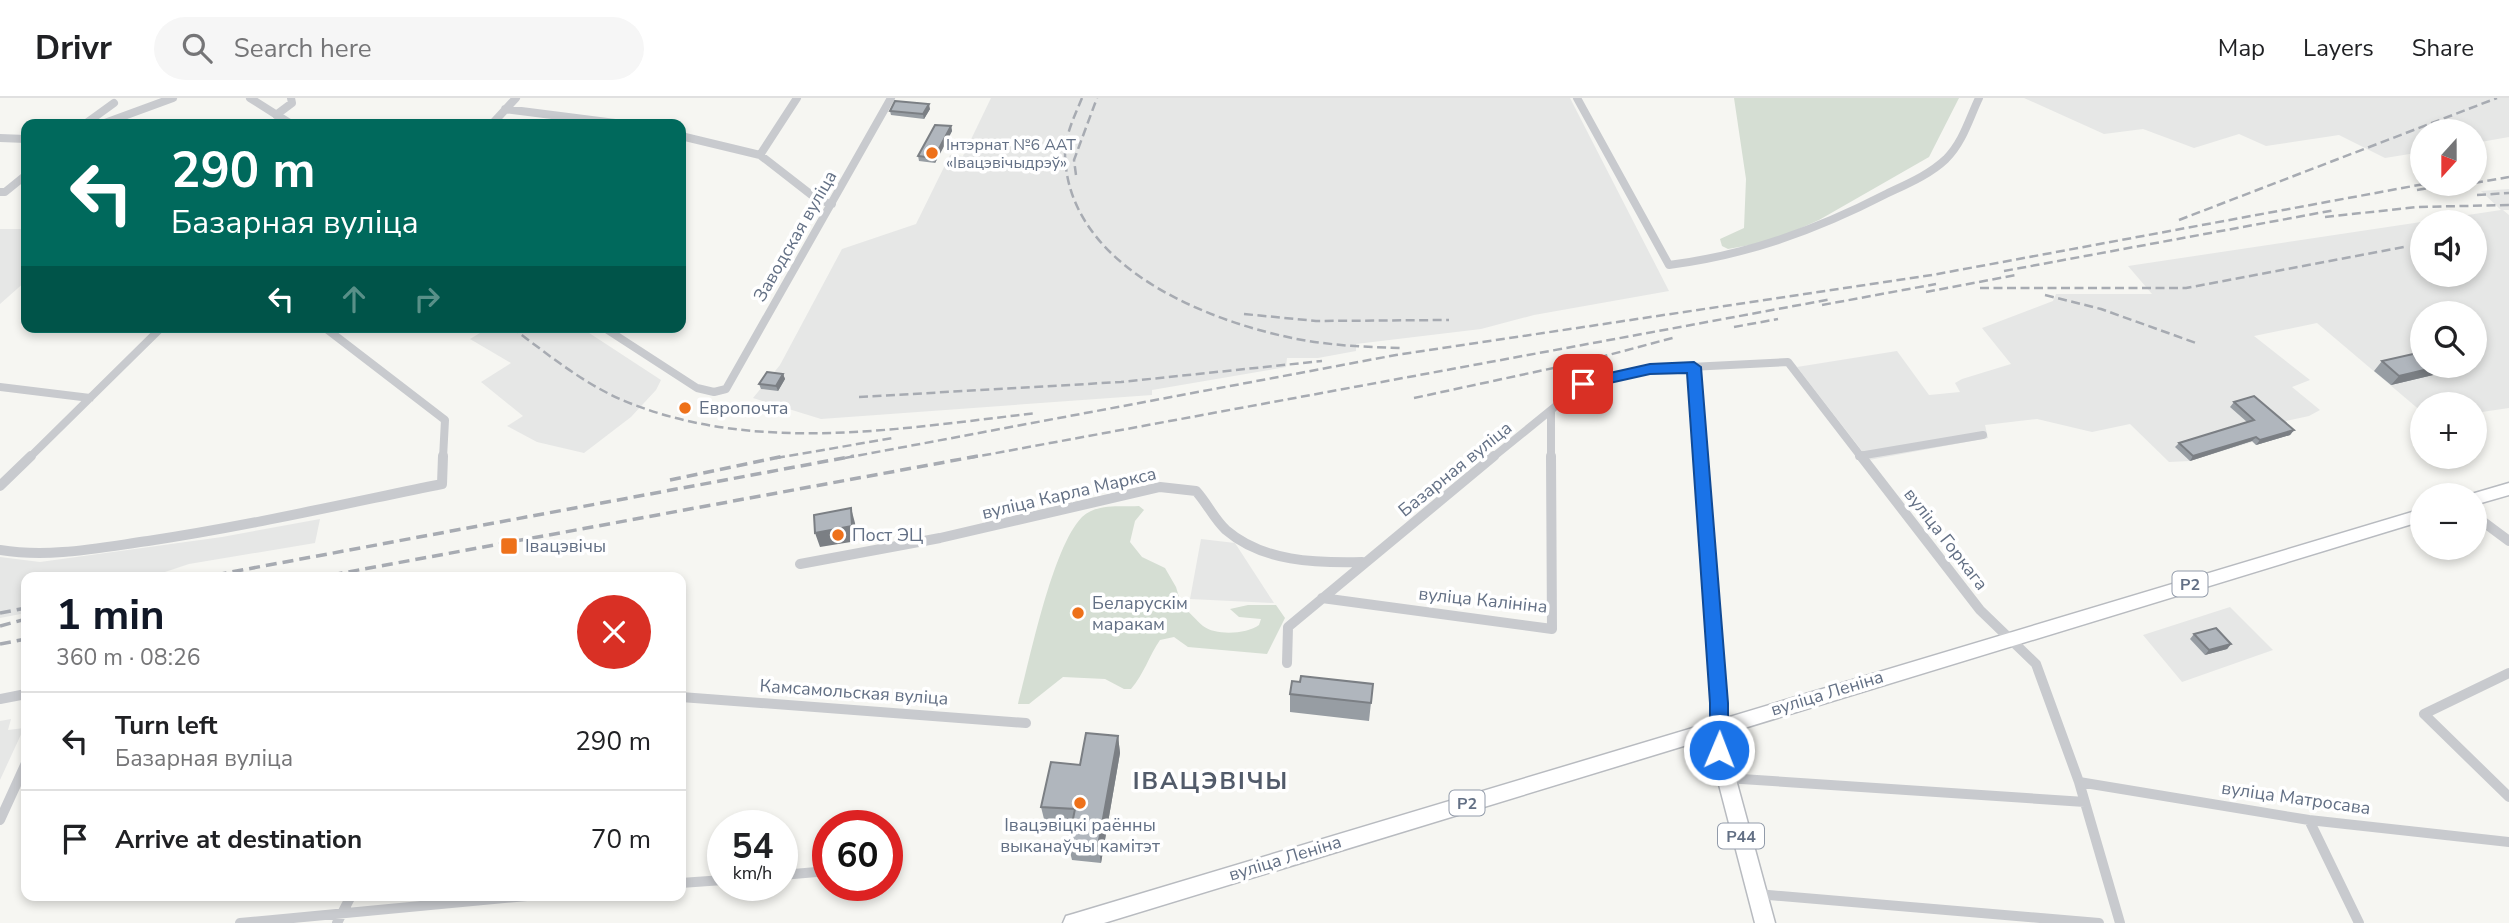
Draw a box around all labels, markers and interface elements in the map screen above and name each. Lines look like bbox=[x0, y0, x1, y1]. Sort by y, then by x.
search box bbox=[154, 17, 644, 80]
text: Drivr bbox=[35, 26, 112, 71]
icon: search bbox=[178, 29, 216, 67]
text: Search here bbox=[234, 31, 372, 66]
text: Map bbox=[2218, 32, 2265, 64]
text: Layers bbox=[2303, 32, 2374, 64]
text: Share bbox=[2412, 32, 2474, 64]
north arrow bbox=[2410, 119, 2487, 196]
map controls bbox=[2410, 119, 2487, 560]
place label: Інтэрнат №6 ААТ «Івацэвічыдрэў» bbox=[946, 134, 1076, 174]
text: 290 m bbox=[171, 137, 315, 204]
marker: Інтэрнат №6 ААТ «Івацэвічыдрэў» bbox=[924, 145, 940, 161]
icon: left bbox=[56, 147, 147, 238]
street label: Заводская вуліца bbox=[748, 166, 842, 306]
text: Базарная вуліца bbox=[171, 201, 419, 244]
button: sound bbox=[2410, 210, 2487, 287]
icon: left bbox=[262, 280, 300, 318]
icon: ahead bbox=[335, 280, 373, 318]
icon: right bbox=[408, 280, 446, 318]
button: search bbox=[2410, 301, 2487, 378]
pin bbox=[1553, 354, 1613, 414]
icon: arrive bbox=[1564, 365, 1602, 403]
button: + bbox=[2410, 392, 2487, 469]
place label: Европочта bbox=[699, 396, 789, 420]
marker: Европочта bbox=[677, 400, 693, 416]
street label: Базарная вуліца bbox=[1393, 416, 1517, 522]
street label: вуліца Карла Маркса bbox=[979, 461, 1159, 525]
street label: вуліца Горкага bbox=[1898, 483, 1994, 595]
button: − bbox=[2410, 483, 2487, 560]
place label: Пост ЭЦ bbox=[852, 523, 923, 547]
marker: Пост ЭЦ bbox=[830, 527, 846, 543]
place label: Івацэвічы bbox=[525, 534, 606, 558]
marker: Івацэвічы bbox=[499, 536, 519, 556]
road number: Р2 bbox=[2172, 572, 2208, 597]
street label: вуліца Калініна bbox=[1417, 581, 1549, 619]
text: 1 min bbox=[56, 587, 165, 644]
place label: Беларускім маракам bbox=[1092, 591, 1188, 636]
button: close bbox=[577, 595, 651, 669]
marker: Беларускім маракам bbox=[1070, 605, 1086, 621]
text: 360 m · 08:26 bbox=[56, 642, 201, 673]
street label: вуліца Леніна bbox=[1768, 664, 1886, 722]
street label: Камсамольская вуліца bbox=[759, 673, 949, 711]
text: Turn left bbox=[115, 708, 218, 743]
position arrow bbox=[1682, 713, 1756, 787]
icon: left bbox=[56, 722, 94, 760]
text: 290 m bbox=[575, 724, 651, 759]
text: Базарная вуліца bbox=[115, 743, 293, 774]
district label: ІВАЦЭВІЧЫ bbox=[1133, 765, 1289, 797]
street label: вуліца Матросава bbox=[2220, 776, 2372, 820]
road number: Р2 bbox=[1450, 790, 1484, 816]
marker: Івацэвіцкі раённы выканаўчы камітэт bbox=[1072, 795, 1088, 811]
speed limit sign: 60 bbox=[812, 810, 903, 901]
place label: Івацэвіцкі раённы выканаўчы камітэт bbox=[1000, 813, 1160, 858]
icon: arrive bbox=[56, 820, 94, 858]
text: Arrive at destination bbox=[115, 822, 362, 857]
text: 70 m bbox=[591, 822, 651, 857]
text: 54 bbox=[731, 823, 774, 870]
road number: Р44 bbox=[1718, 824, 1764, 848]
street label: вуліца Леніна bbox=[1226, 829, 1344, 887]
text: km/h bbox=[733, 861, 772, 885]

